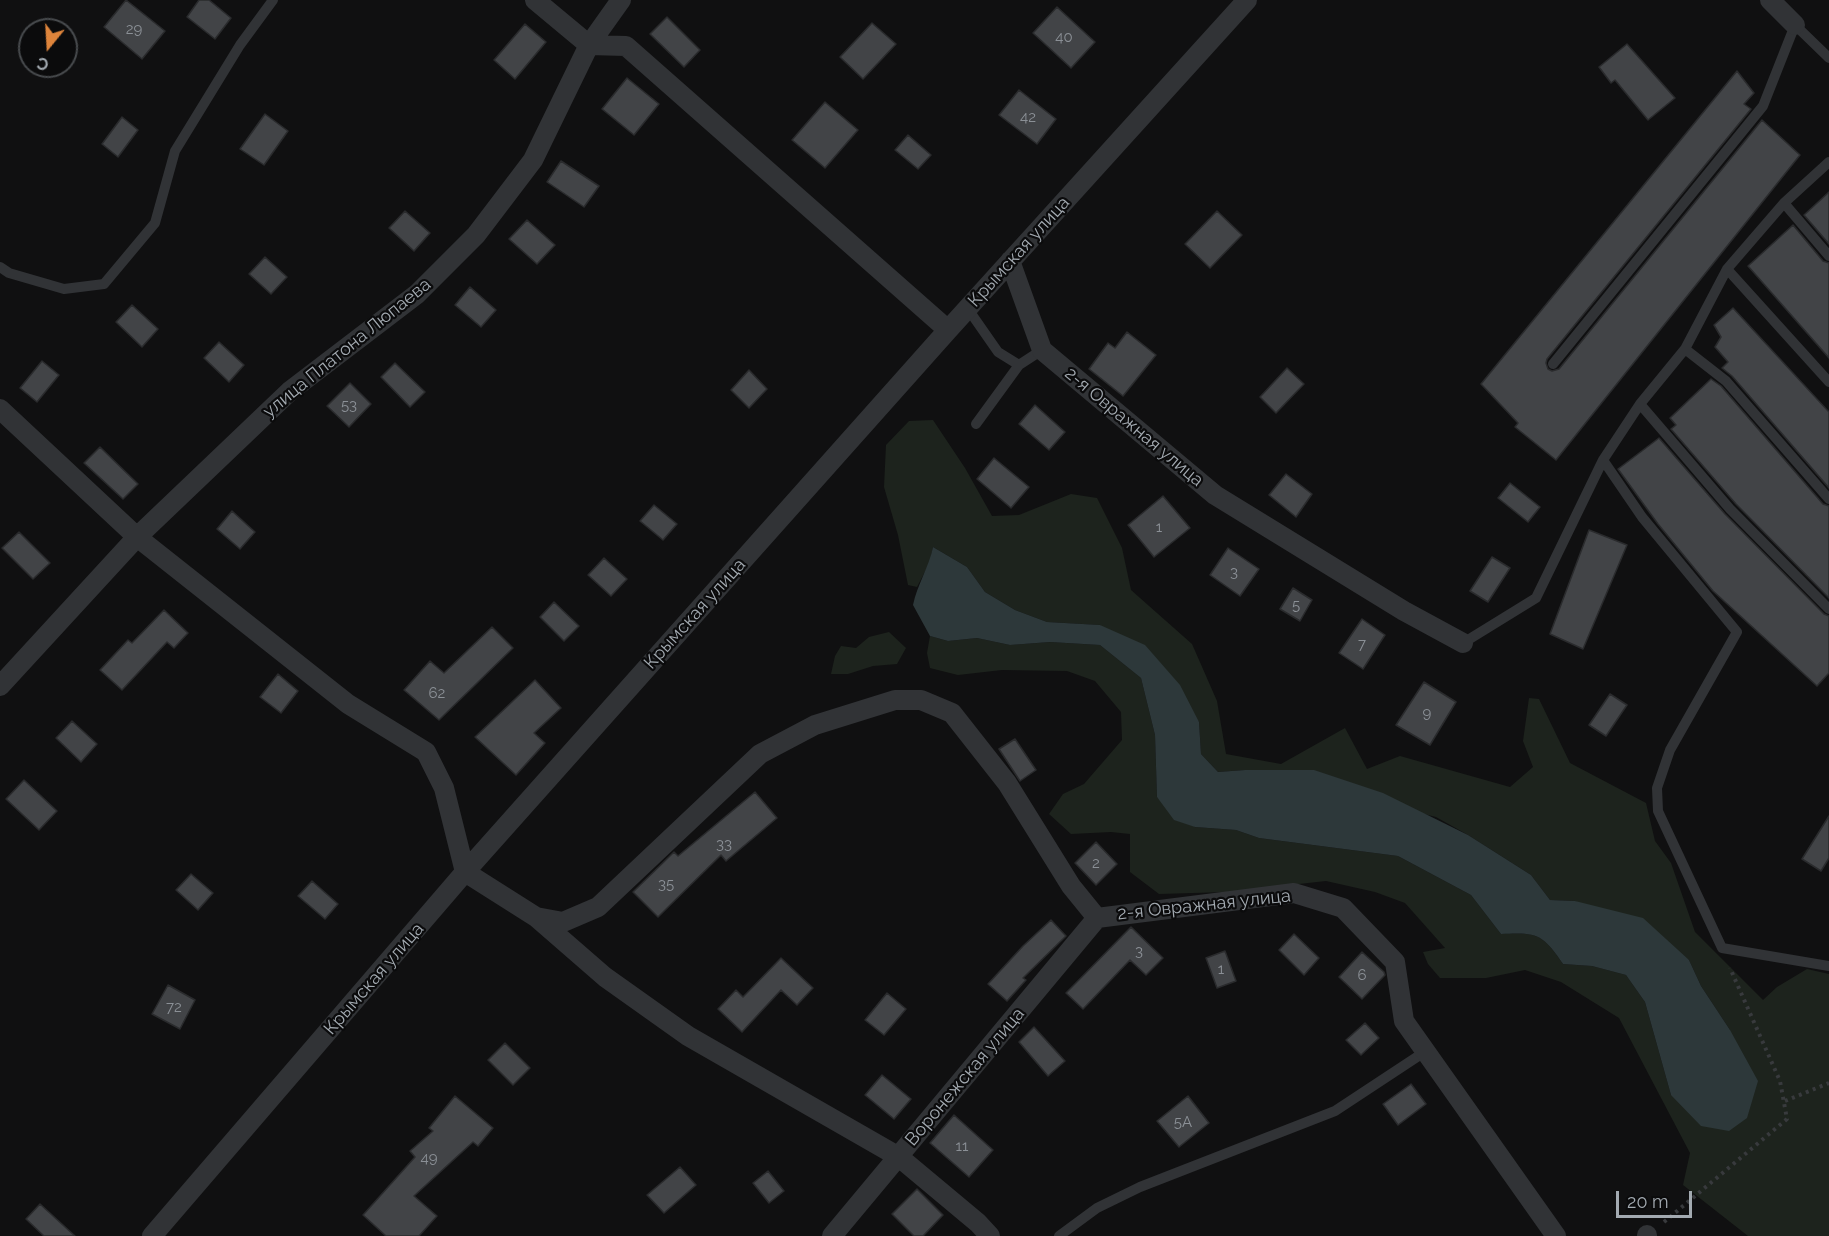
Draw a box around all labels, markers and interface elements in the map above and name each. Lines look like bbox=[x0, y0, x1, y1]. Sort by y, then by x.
north arrow bbox=[18, 18, 78, 78]
house number: 29 bbox=[126, 20, 142, 38]
house number: 40 bbox=[1055, 28, 1073, 46]
text: С bbox=[35, 53, 51, 74]
house number: 42 bbox=[1020, 108, 1036, 126]
street label: Крымская улица bbox=[964, 192, 1074, 312]
street label: улица Платона Люпаева bbox=[259, 274, 435, 422]
street label: 2-я Овражная улица bbox=[1060, 363, 1208, 491]
house number: 53 bbox=[341, 396, 357, 414]
house number: 1 bbox=[1156, 518, 1162, 536]
street label: Крымская улица bbox=[640, 554, 750, 674]
house number: 3 bbox=[1230, 563, 1238, 581]
house number: 5 bbox=[1292, 596, 1300, 614]
house number: 7 bbox=[1358, 635, 1366, 653]
house number: 62 bbox=[429, 684, 445, 702]
house number: 9 bbox=[1423, 704, 1431, 722]
house number: 33 bbox=[716, 835, 732, 853]
house number: 2 bbox=[1092, 854, 1100, 872]
house number: 35 bbox=[658, 875, 674, 893]
street label: 2-я Овражная улица bbox=[1116, 885, 1292, 925]
street label: Крымская улица bbox=[320, 919, 428, 1039]
house number: 3 bbox=[1135, 942, 1143, 960]
house number: 1 bbox=[1218, 960, 1224, 978]
house number: 6 bbox=[1357, 966, 1367, 984]
house number: 72 bbox=[166, 998, 182, 1016]
street label: Воронежская улица bbox=[901, 1004, 1029, 1150]
house number: 5А bbox=[1174, 1113, 1192, 1131]
house number: 11 bbox=[956, 1137, 968, 1155]
house number: 49 bbox=[421, 1149, 437, 1167]
scale bar bbox=[1619, 1179, 1696, 1217]
text: 20 m bbox=[1627, 1191, 1669, 1212]

